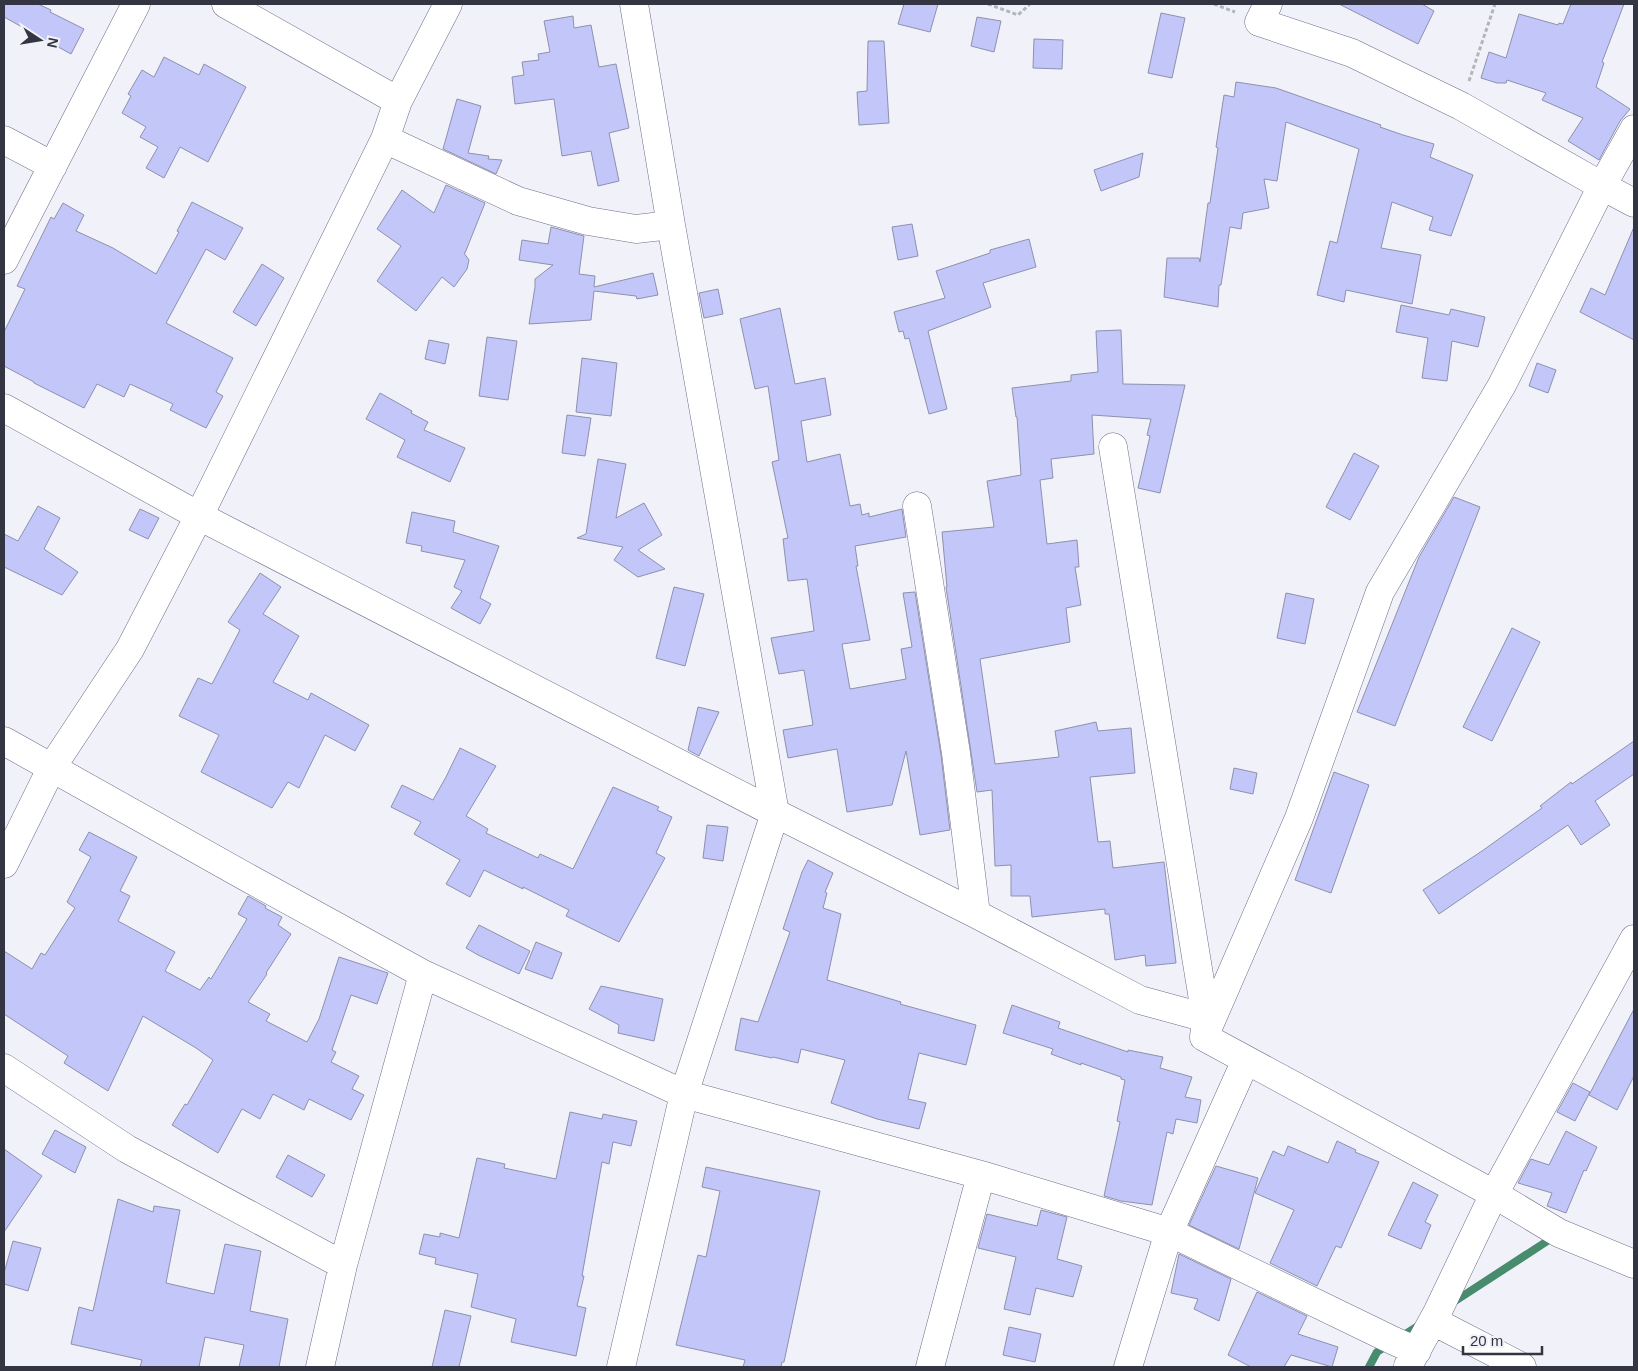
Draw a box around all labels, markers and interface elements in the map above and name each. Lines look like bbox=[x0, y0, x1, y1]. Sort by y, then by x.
north arrow bbox=[15, 15, 65, 65]
text: N bbox=[44, 36, 62, 49]
scale bar bbox=[1463, 1324, 1542, 1356]
text: 20 m bbox=[1470, 1332, 1503, 1349]

